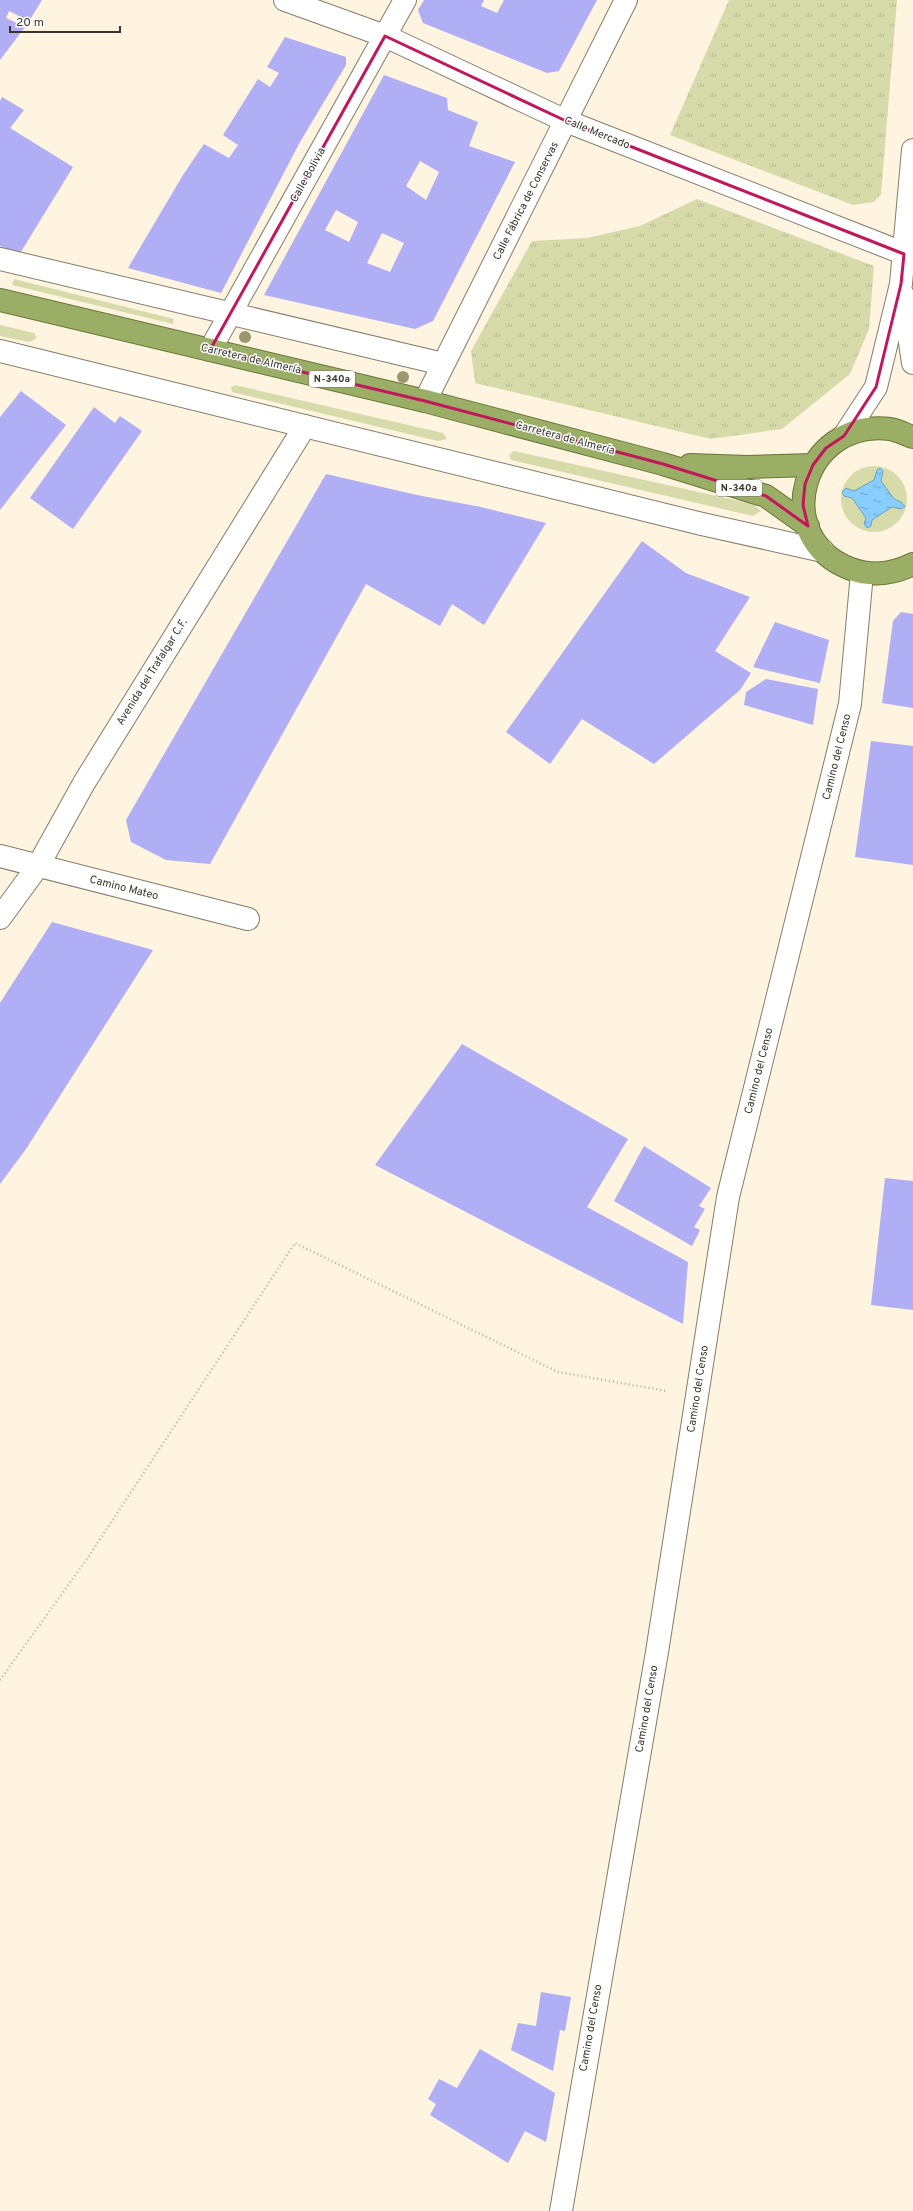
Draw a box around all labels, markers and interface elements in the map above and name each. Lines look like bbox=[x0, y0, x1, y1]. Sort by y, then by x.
scale bar bbox=[10, 8, 120, 34]
text: 20 m bbox=[16, 15, 44, 31]
street label: Calle Mercado bbox=[562, 113, 632, 153]
street label: Calle Fábrica de Conservas bbox=[490, 139, 562, 263]
street label: Calle Bolivia bbox=[287, 145, 329, 205]
street label: Carretera de Almería bbox=[199, 341, 303, 377]
road number: N-340a bbox=[309, 371, 355, 387]
street label: Carretera de Almería bbox=[514, 418, 617, 458]
road number: N-340a bbox=[716, 480, 762, 496]
street label: Avenida del Trafalgar C.F. bbox=[113, 616, 191, 728]
street label: Camino del Censo bbox=[820, 712, 854, 802]
street label: Camino Mateo bbox=[88, 873, 160, 903]
street label: Camino del Censo bbox=[742, 1026, 776, 1116]
street label: Camino del Censo bbox=[684, 1344, 712, 1434]
street label: Camino del Censo bbox=[632, 1664, 662, 1754]
street label: Camino del Censo bbox=[576, 1983, 606, 2073]

